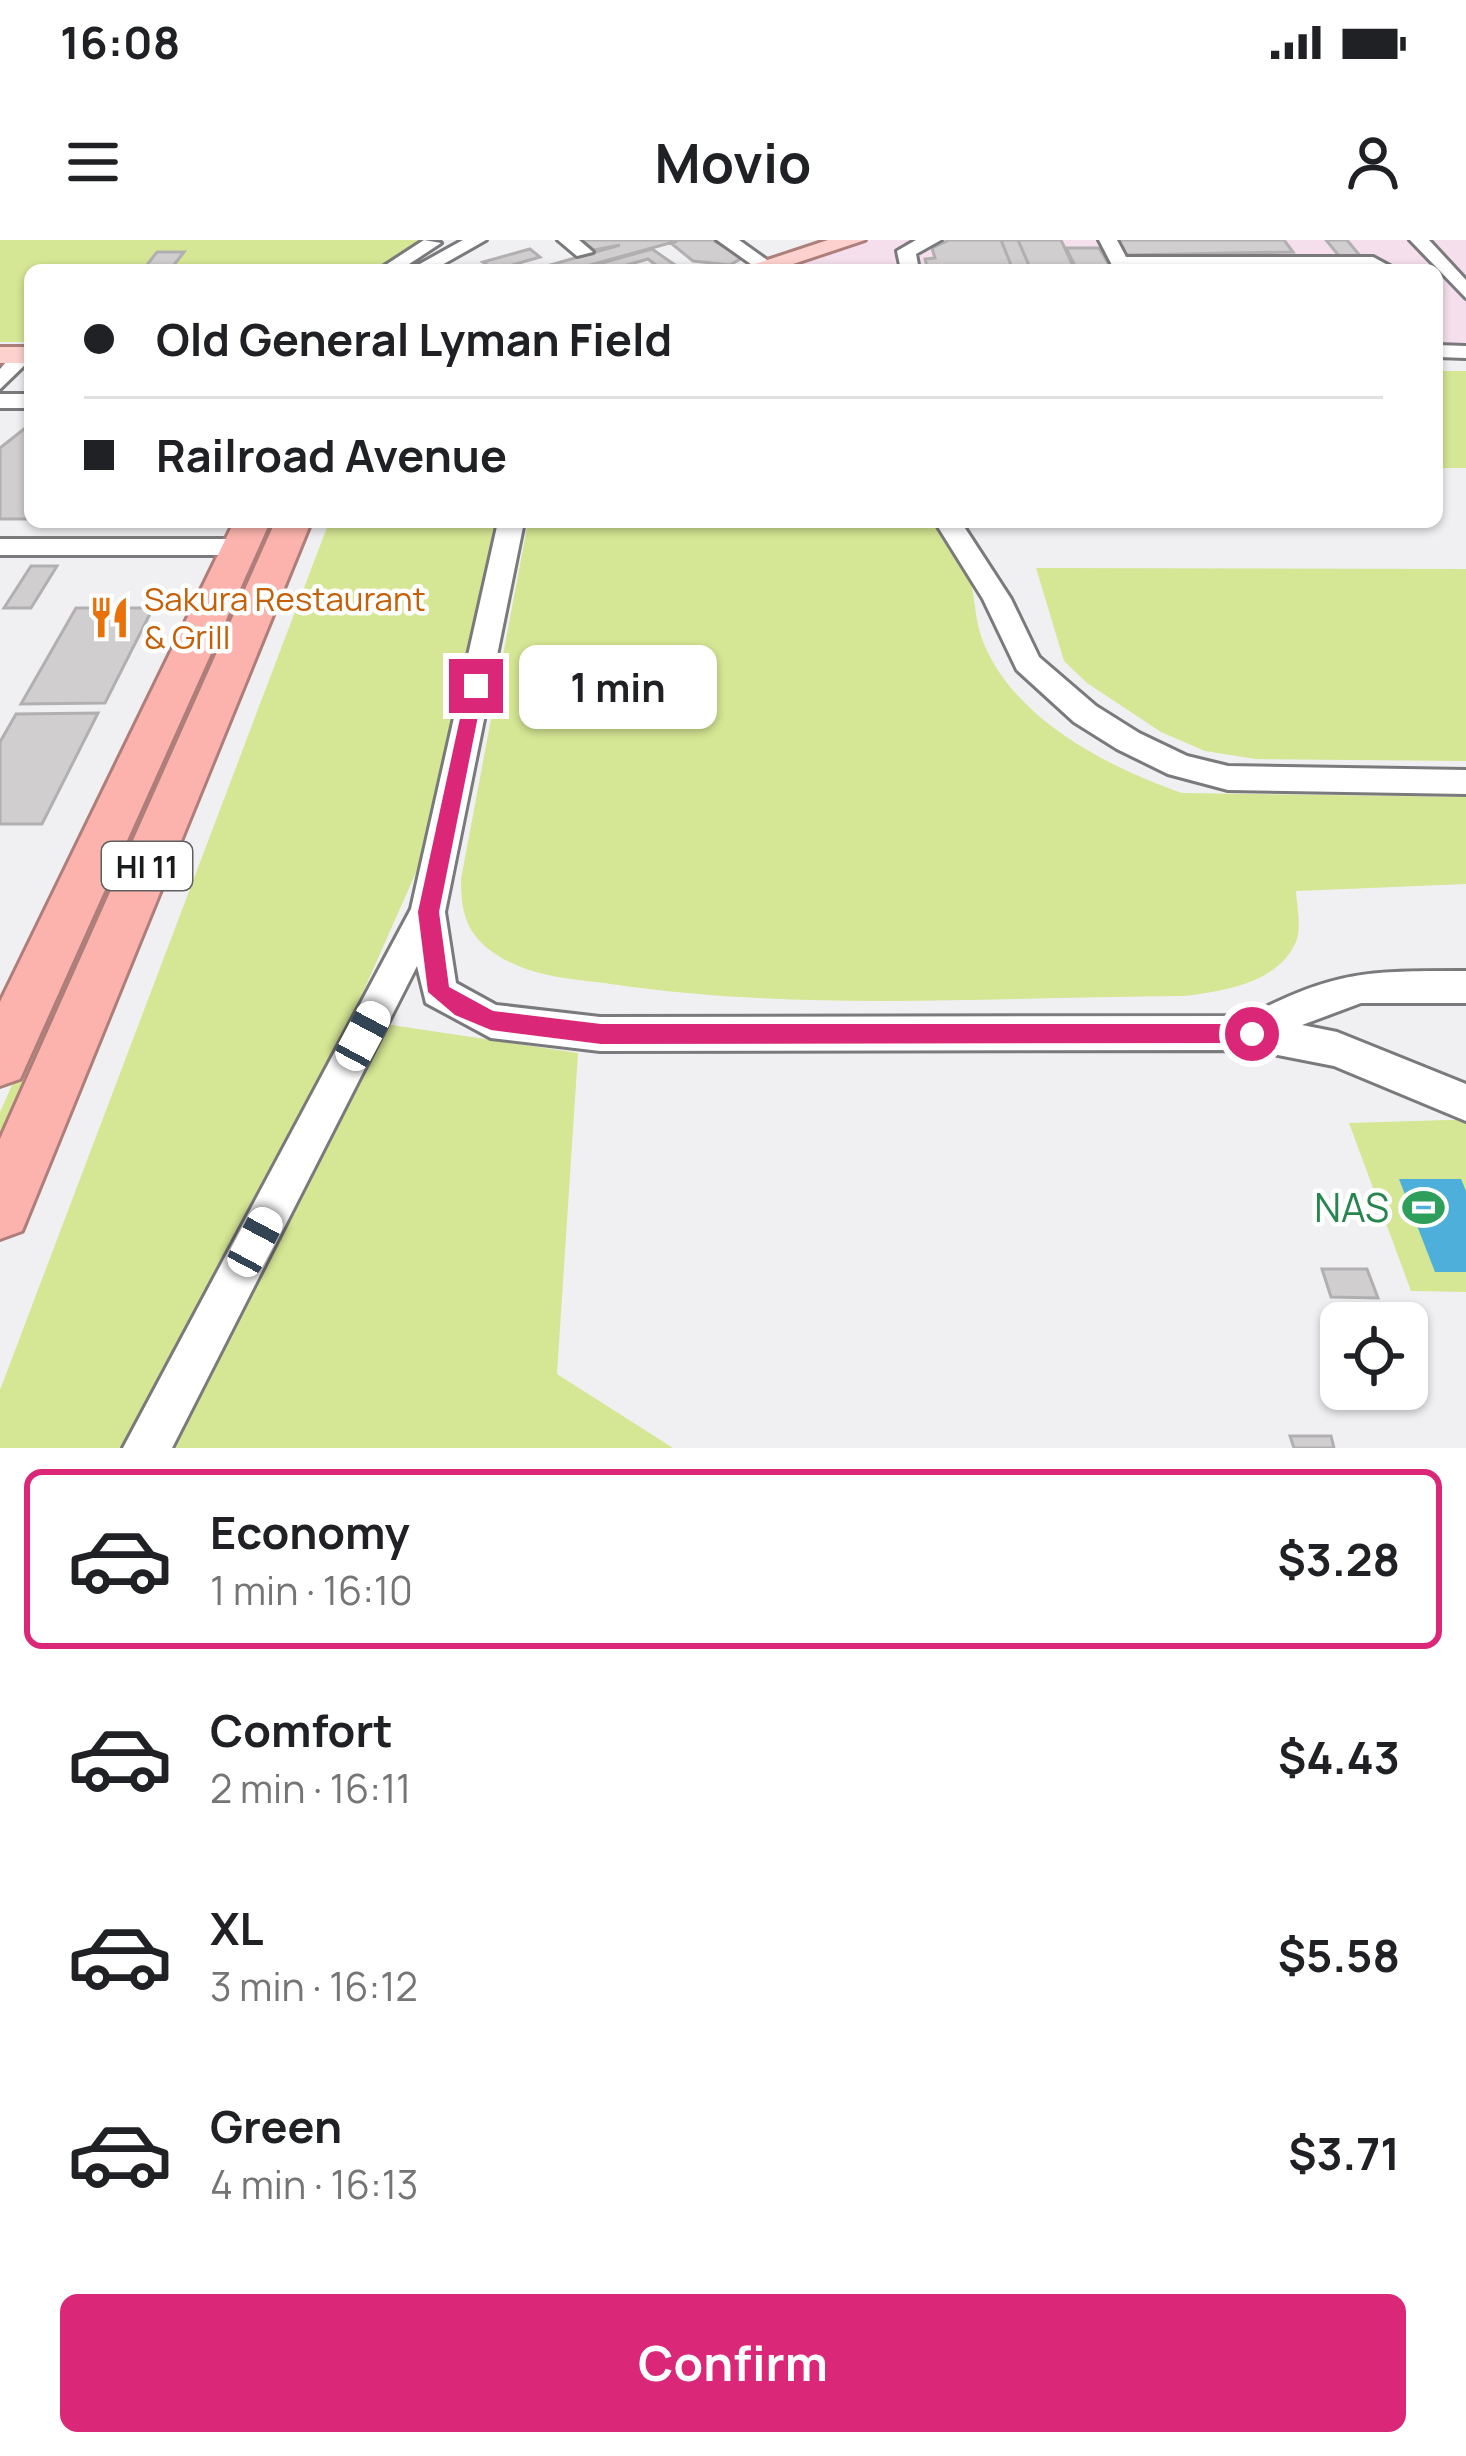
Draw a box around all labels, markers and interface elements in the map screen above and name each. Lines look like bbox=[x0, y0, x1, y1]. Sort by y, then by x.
text: 16:08 bbox=[60, 11, 180, 73]
text: Movio bbox=[655, 125, 811, 199]
icon: menu bbox=[60, 129, 126, 195]
icon: person bbox=[1340, 129, 1406, 195]
text: Old General Lyman Field bbox=[156, 308, 672, 370]
text: Railroad Avenue bbox=[156, 424, 507, 486]
place label: Sakura Restaurant & Grill bbox=[144, 576, 426, 659]
restaurant icon: Sakura Restaurant & Grill bbox=[87, 594, 133, 640]
callout: 1 min bbox=[518, 644, 716, 728]
route end bbox=[449, 659, 503, 713]
text: 1 min bbox=[570, 660, 666, 714]
road number: HI 11 bbox=[102, 842, 192, 890]
car bbox=[330, 996, 396, 1076]
route start bbox=[1225, 1007, 1279, 1061]
place label: NAS bbox=[1314, 1180, 1389, 1234]
sports icon: NAS bbox=[1400, 1184, 1446, 1230]
car bbox=[222, 1202, 288, 1282]
map controls bbox=[1320, 1302, 1428, 1410]
button: locate bbox=[1320, 1302, 1428, 1410]
text: Economy bbox=[210, 1501, 410, 1563]
icon: car bbox=[66, 1505, 174, 1613]
text: $3.28 bbox=[1278, 1528, 1400, 1590]
text: 1 min · 16:10 bbox=[210, 1563, 413, 1617]
text: Comfort bbox=[210, 1699, 393, 1761]
icon: car bbox=[66, 1703, 174, 1811]
text: $4.43 bbox=[1278, 1726, 1400, 1788]
text: 2 min · 16:11 bbox=[210, 1761, 411, 1815]
text: XL bbox=[210, 1897, 264, 1959]
icon: car bbox=[66, 1901, 174, 2009]
text: $5.58 bbox=[1278, 1924, 1400, 1986]
text: 3 min · 16:12 bbox=[210, 1959, 418, 2013]
text: Green bbox=[210, 2095, 342, 2157]
icon: car bbox=[66, 2099, 174, 2207]
text: $3.71 bbox=[1288, 2122, 1400, 2184]
text: 4 min · 16:13 bbox=[210, 2157, 418, 2211]
button: Confirm bbox=[60, 2294, 1406, 2432]

